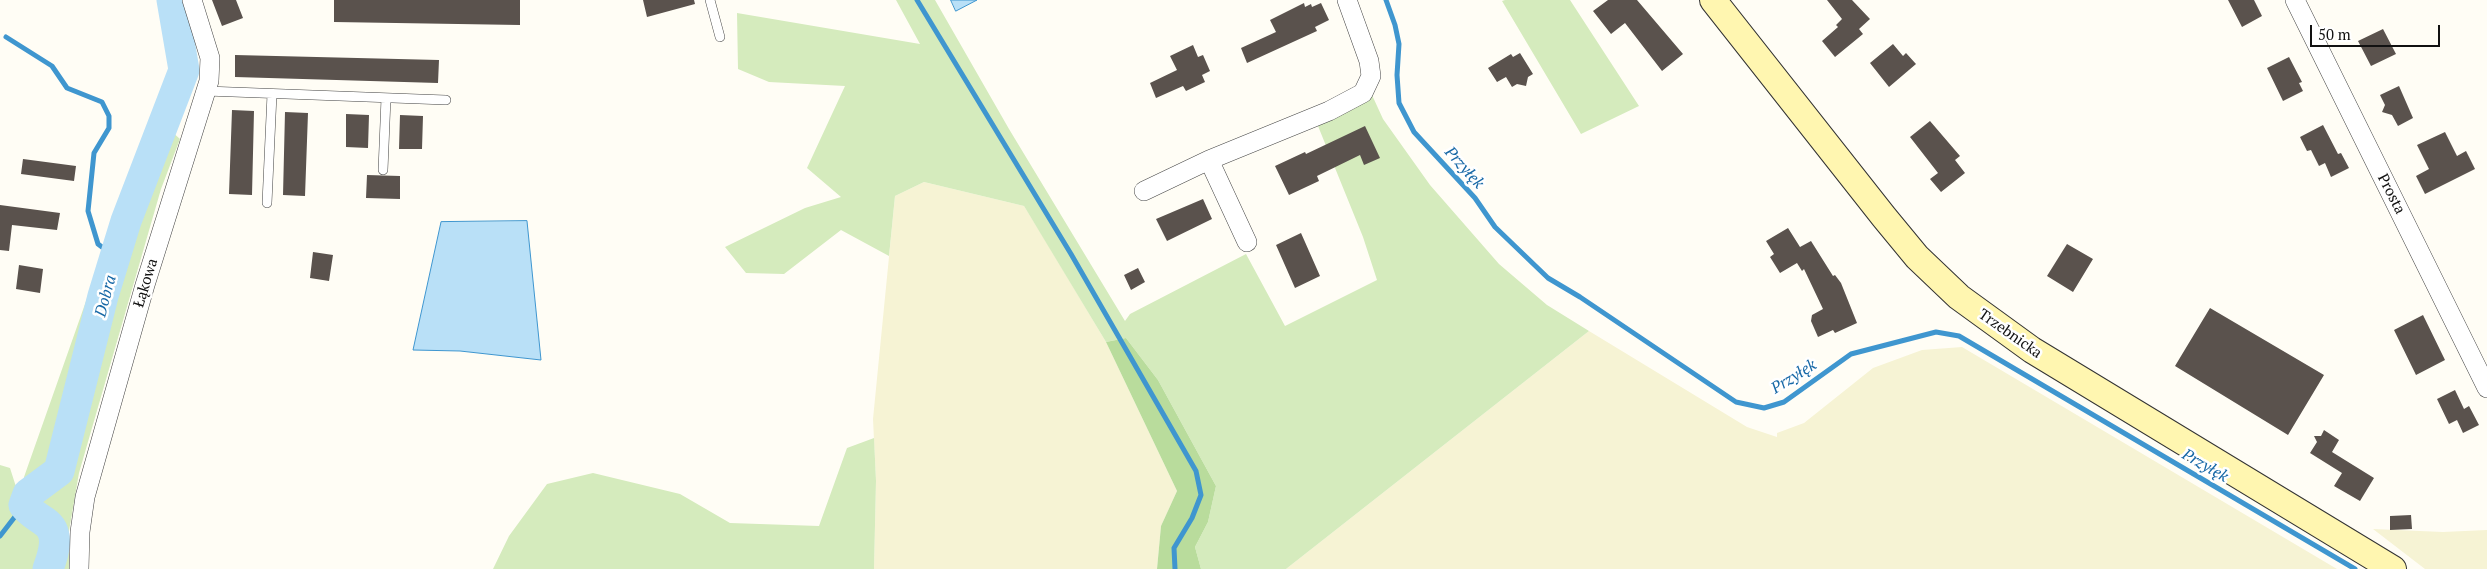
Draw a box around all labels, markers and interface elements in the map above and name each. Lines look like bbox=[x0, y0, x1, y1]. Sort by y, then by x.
scale bar bbox=[2312, 15, 2442, 47]
text: 50 m bbox=[2318, 24, 2351, 44]
water label: Przyłęk bbox=[1440, 143, 1488, 193]
street label: Prosta bbox=[2373, 171, 2409, 217]
street label: Łąkowa bbox=[130, 256, 162, 310]
water label: Dobra bbox=[91, 273, 121, 319]
street label: Trzebnicka bbox=[1975, 306, 2045, 362]
water label: Przyłęk bbox=[1768, 356, 1820, 398]
water label: Przyłęk bbox=[2179, 445, 2231, 487]

